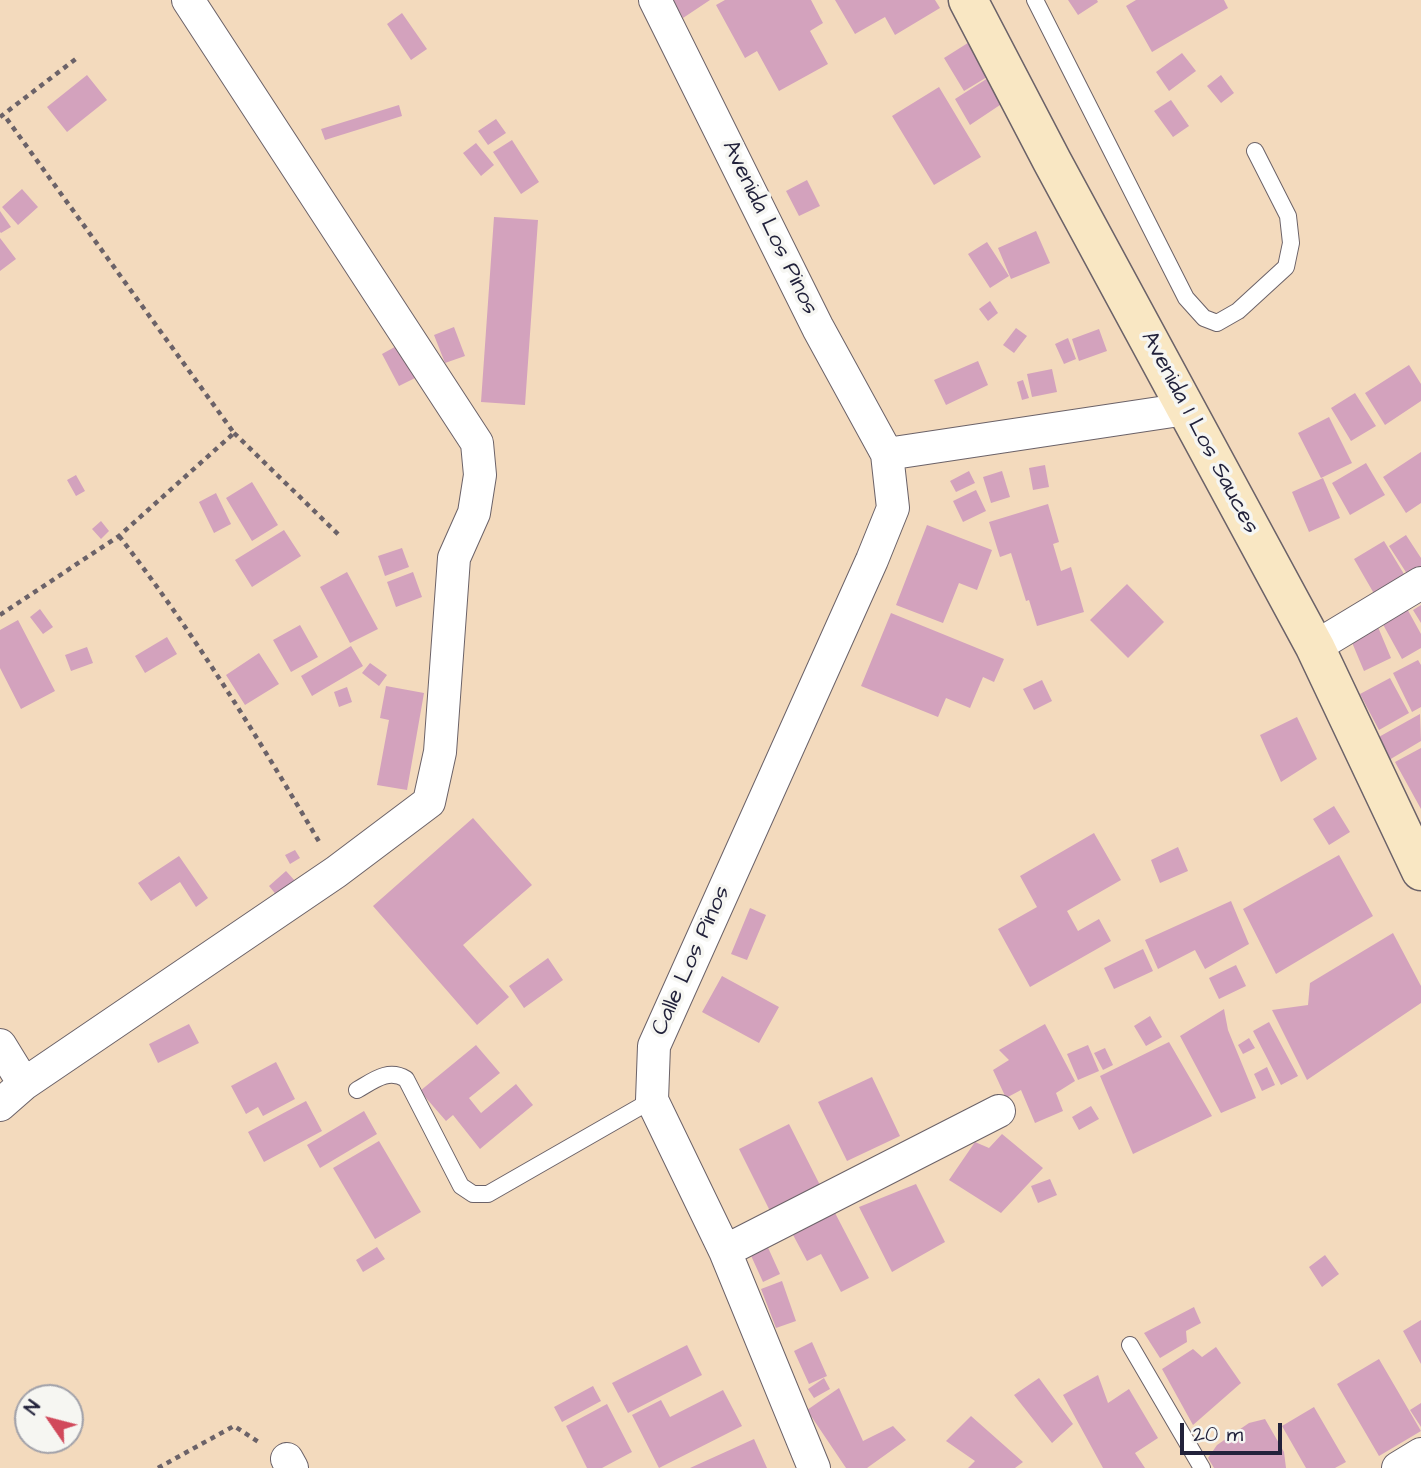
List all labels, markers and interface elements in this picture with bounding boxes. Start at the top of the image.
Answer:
street label: Avenida Los Pinos [715,136,823,320]
street label: Avenida 1 Los Sauces [1134,327,1264,539]
street label: Calle Los Pinos [647,882,737,1040]
north arrow [14,1384,84,1454]
text: N [19,1395,47,1420]
scale bar [1183,1408,1284,1452]
text: 20 m [1193,1420,1243,1449]

